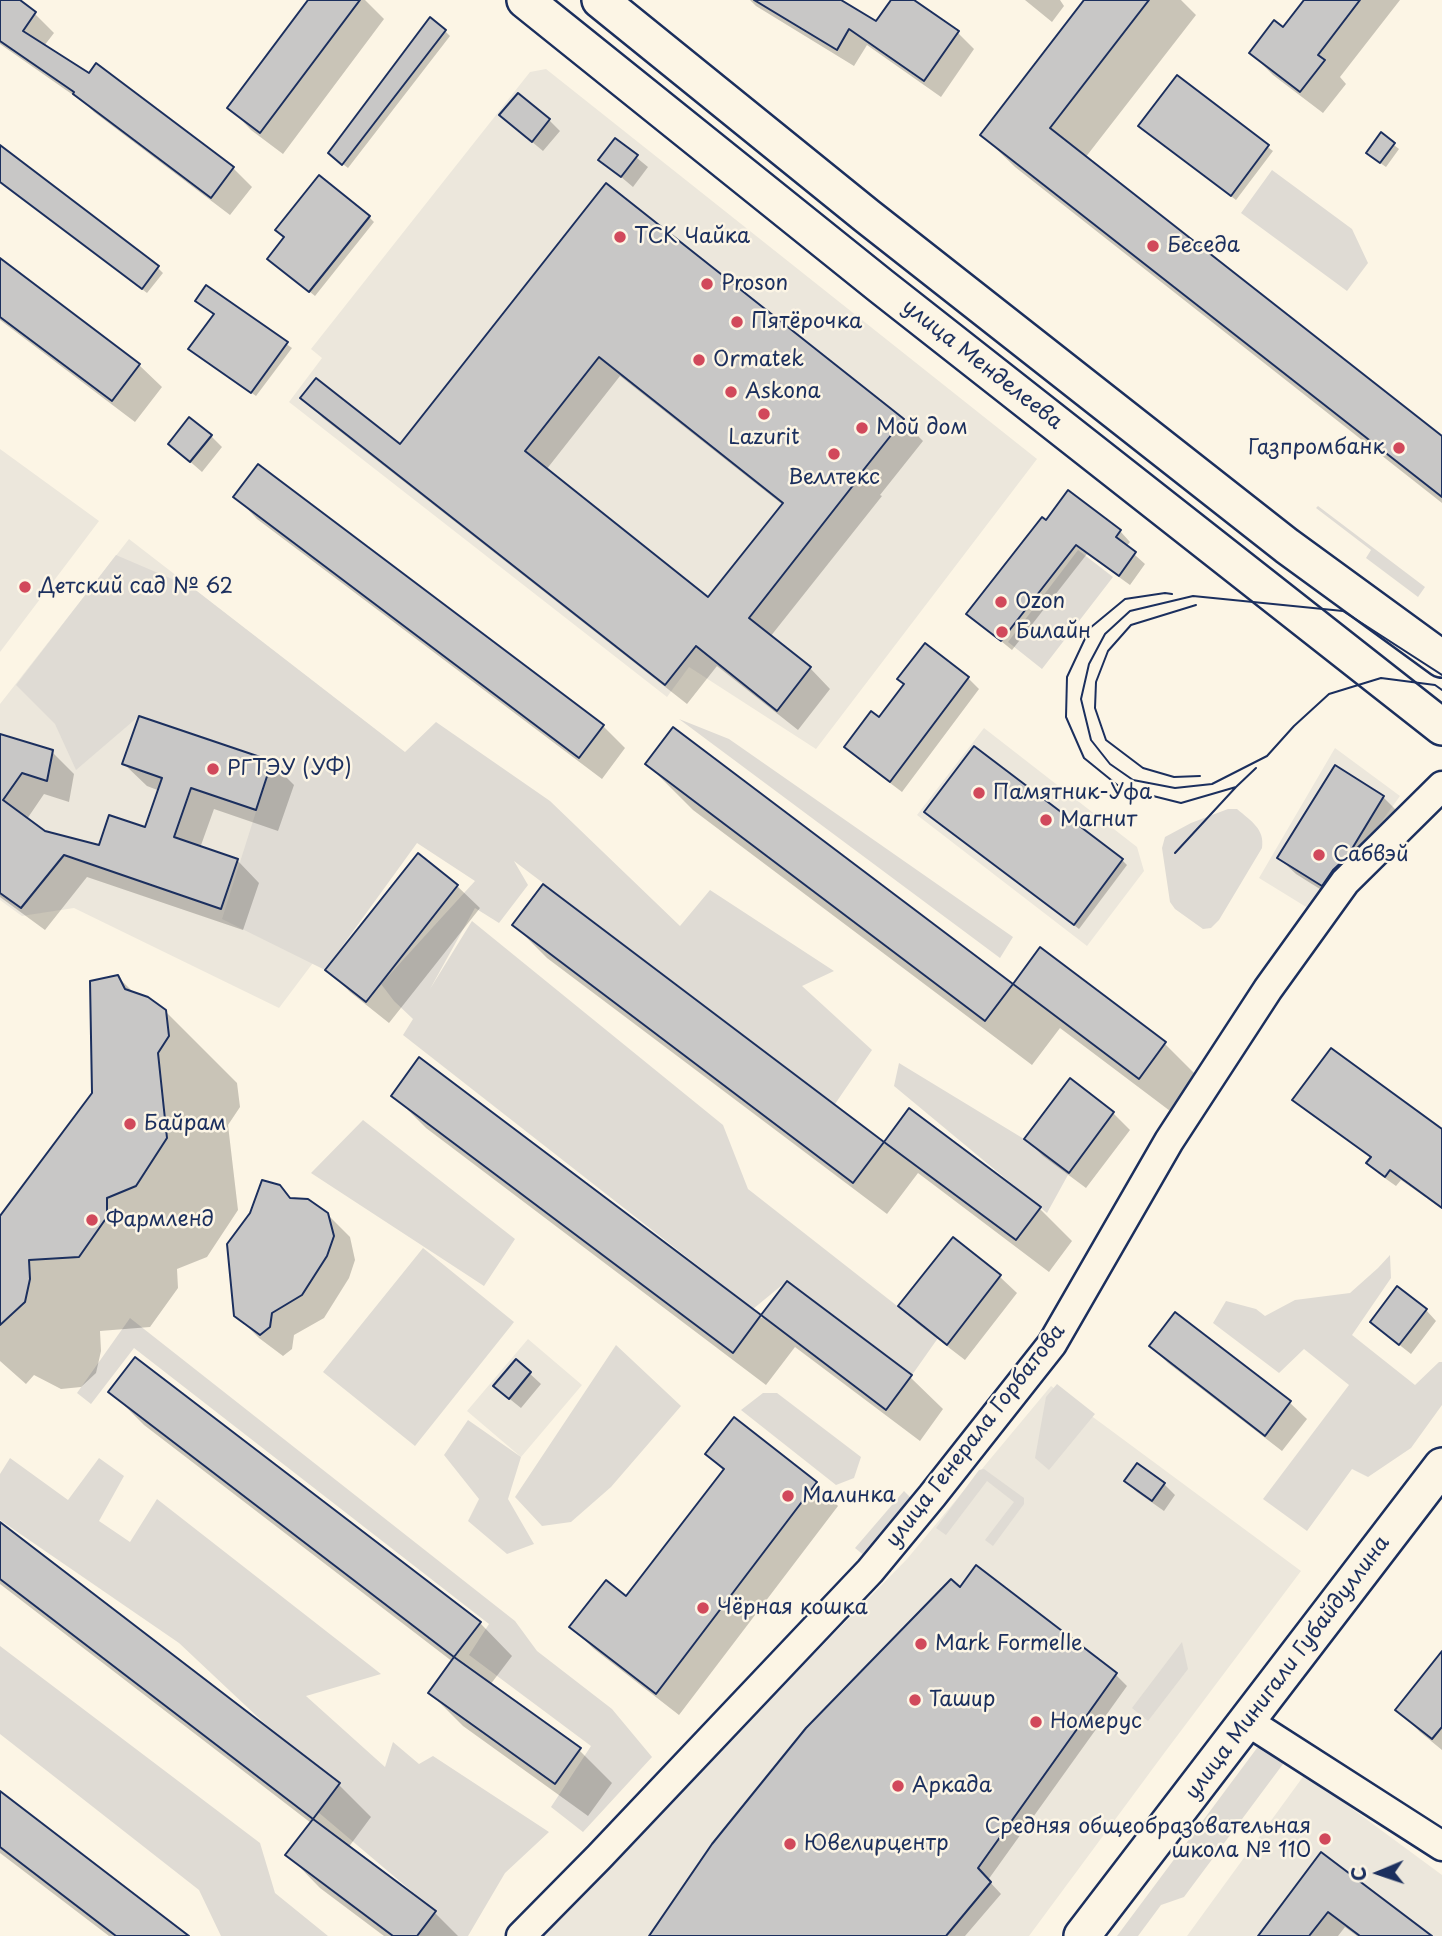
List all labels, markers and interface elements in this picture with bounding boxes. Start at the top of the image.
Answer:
place label: ТСК Чайка [634,224,750,250]
marker: ТСК Чайка [612,229,628,245]
place label: Беседа [1167,233,1240,259]
marker: Беседа [1145,238,1161,254]
place label: Proson [721,271,788,297]
marker: Proson [699,276,715,292]
street label: улица Менделеева [897,295,1067,435]
place label: Пятёрочка [751,309,862,335]
marker: Пятёрочка [729,314,745,330]
place label: Ormatek [713,347,804,373]
marker: Ormatek [691,352,707,368]
place label: Askona [745,379,821,405]
marker: Askona [723,384,739,400]
marker: Lazurit [756,406,772,422]
place label: Мой дом [876,415,968,441]
marker: Мой дом [854,420,870,436]
place label: Lazurit [728,425,800,451]
place label: Газпромбанк [1248,435,1385,461]
marker: Газпромбанк [1391,440,1407,456]
marker: Веллтекс [826,446,842,462]
place label: Веллтекс [788,465,880,491]
place label: Детский сад № 62 [39,574,233,600]
marker: Детский сад № 62 [17,579,33,595]
place label: Ozon [1015,589,1065,615]
marker: Ozon [993,594,1009,610]
place label: Билайн [1016,619,1091,645]
marker: Билайн [994,624,1010,640]
place label: РГТЭУ (УФ) [227,756,352,782]
marker: РГТЭУ (УФ) [205,761,221,777]
place label: Памятник-Уфа [993,780,1152,806]
marker: Памятник-Уфа [971,785,987,801]
place label: Магнит [1060,807,1137,833]
marker: Магнит [1038,812,1054,828]
place label: Сабвэй [1333,842,1409,868]
marker: Сабвэй [1311,847,1327,863]
place label: Байрам [144,1111,227,1137]
marker: Байрам [122,1116,138,1132]
place label: Фармленд [106,1207,214,1233]
marker: Фармленд [84,1212,100,1228]
street label: улица Генерала Горбатова [881,1319,1071,1553]
place label: Малинка [802,1483,896,1509]
marker: Малинка [780,1488,796,1504]
street label: улица Минигали Губайдуллина [1181,1531,1395,1805]
place label: Чёрная кошка [717,1595,868,1621]
marker: Чёрная кошка [695,1600,711,1616]
place label: Mark Formelle [935,1631,1082,1657]
marker: Mark Formelle [913,1636,929,1652]
place label: Ташир [929,1687,995,1713]
marker: Ташир [907,1692,923,1708]
place label: Номерус [1050,1709,1142,1735]
marker: Номерус [1028,1714,1044,1730]
place label: Аркада [912,1773,992,1799]
marker: Аркада [890,1778,906,1794]
place label: Средняя общеобразовательная школа № 110 [985,1814,1311,1864]
place label: Ювелирцентр [804,1831,949,1857]
marker: Средняя общеобразовательная школа № 110 [1317,1831,1333,1847]
marker: Ювелирцентр [782,1836,798,1852]
north arrow [1344,1838,1414,1908]
text: С [1344,1866,1372,1881]

